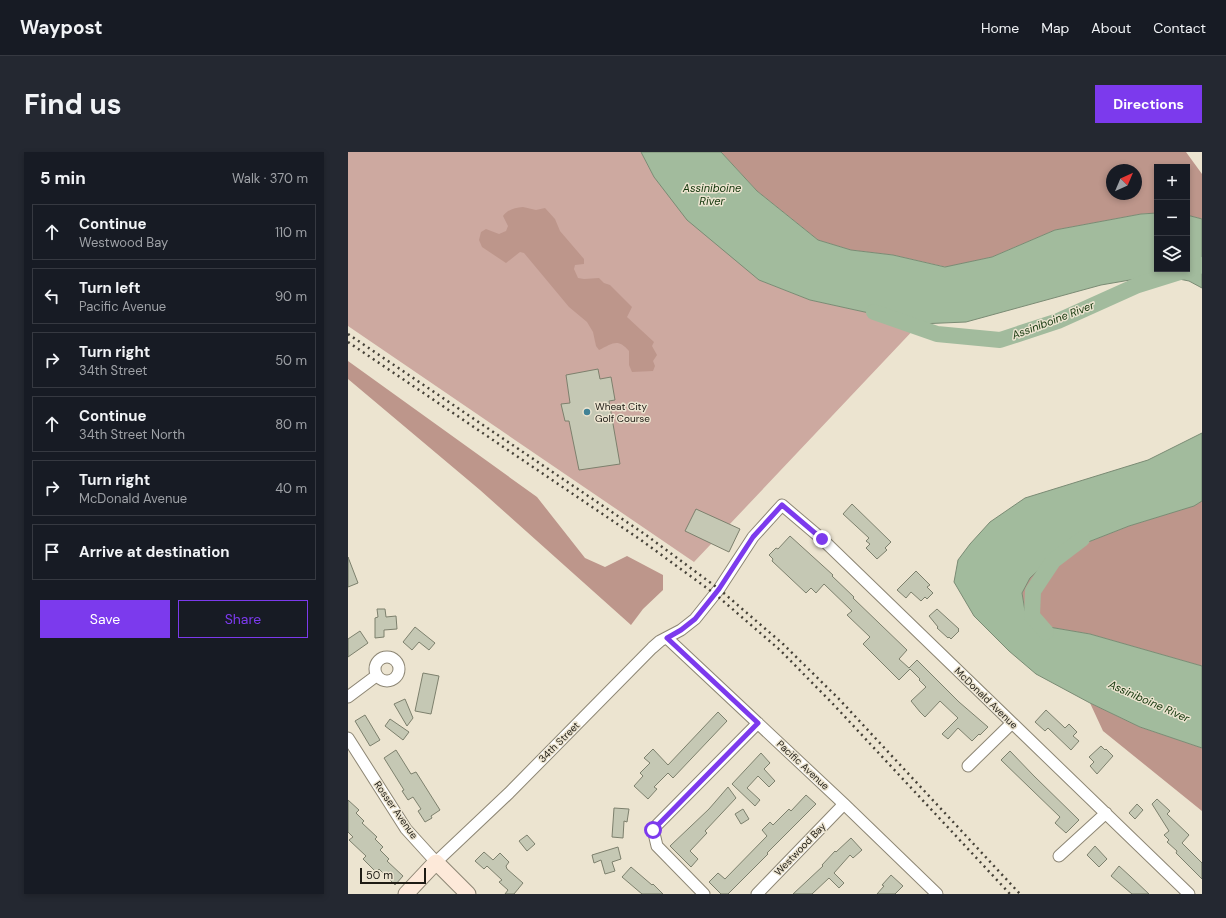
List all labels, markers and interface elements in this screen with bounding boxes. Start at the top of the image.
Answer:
text: Waypost [20,15,103,40]
text: Home [981,19,1019,37]
text: Map [1041,19,1069,37]
text: About [1091,19,1131,37]
text: Contact [1153,19,1206,37]
button: Directions [1095,85,1202,123]
text: Find us [24,86,122,123]
north arrow [1106,164,1142,200]
map controls [1154,164,1190,272]
button: + [1154,164,1190,200]
text: 5 min [40,167,86,189]
text: Walk · 370 m [232,170,308,187]
water label: Assiniboine River [682,181,741,208]
button: − [1154,200,1190,236]
text: Continue [79,214,147,234]
icon: ahead [41,221,63,243]
text: 110 m [275,224,307,241]
text: Westwood Bay [79,234,168,251]
button: layers [1154,236,1190,272]
text: Turn left [79,278,140,298]
icon: left [41,285,63,307]
text: 90 m [275,288,307,305]
text: Pacific Avenue [79,298,166,315]
water label: Assiniboine River [1009,298,1097,342]
text: Turn right [79,342,150,362]
icon: right [41,349,63,371]
text: 50 m [275,352,307,369]
text: 34th Street [79,362,147,379]
place label: Wheat City Golf Course [595,400,650,425]
text: Continue [79,406,147,426]
marker: Wheat City Golf Course [582,407,592,417]
icon: ahead [41,413,63,435]
text: 80 m [275,416,307,433]
text: 34th Street North [79,426,185,443]
text: Turn right [79,470,150,490]
icon: right [41,477,63,499]
text: 40 m [275,480,307,497]
text: McDonald Avenue [79,490,187,507]
route end [813,530,831,548]
icon: arrive [41,541,63,563]
text: Arrive at destination [79,542,230,562]
button: Save [40,600,170,638]
button: Share [178,600,308,638]
street label: McDonald Avenue [952,664,1021,732]
water label: Assiniboine River [1106,677,1192,725]
street label: 34th Street [536,719,582,765]
street label: Pacific Avenue [774,737,832,793]
street label: Rosser Avenue [371,779,421,842]
street label: Westwood Bay [771,819,829,878]
route start [644,821,662,839]
scale bar [360,866,426,885]
text: 50 m [366,868,393,882]

